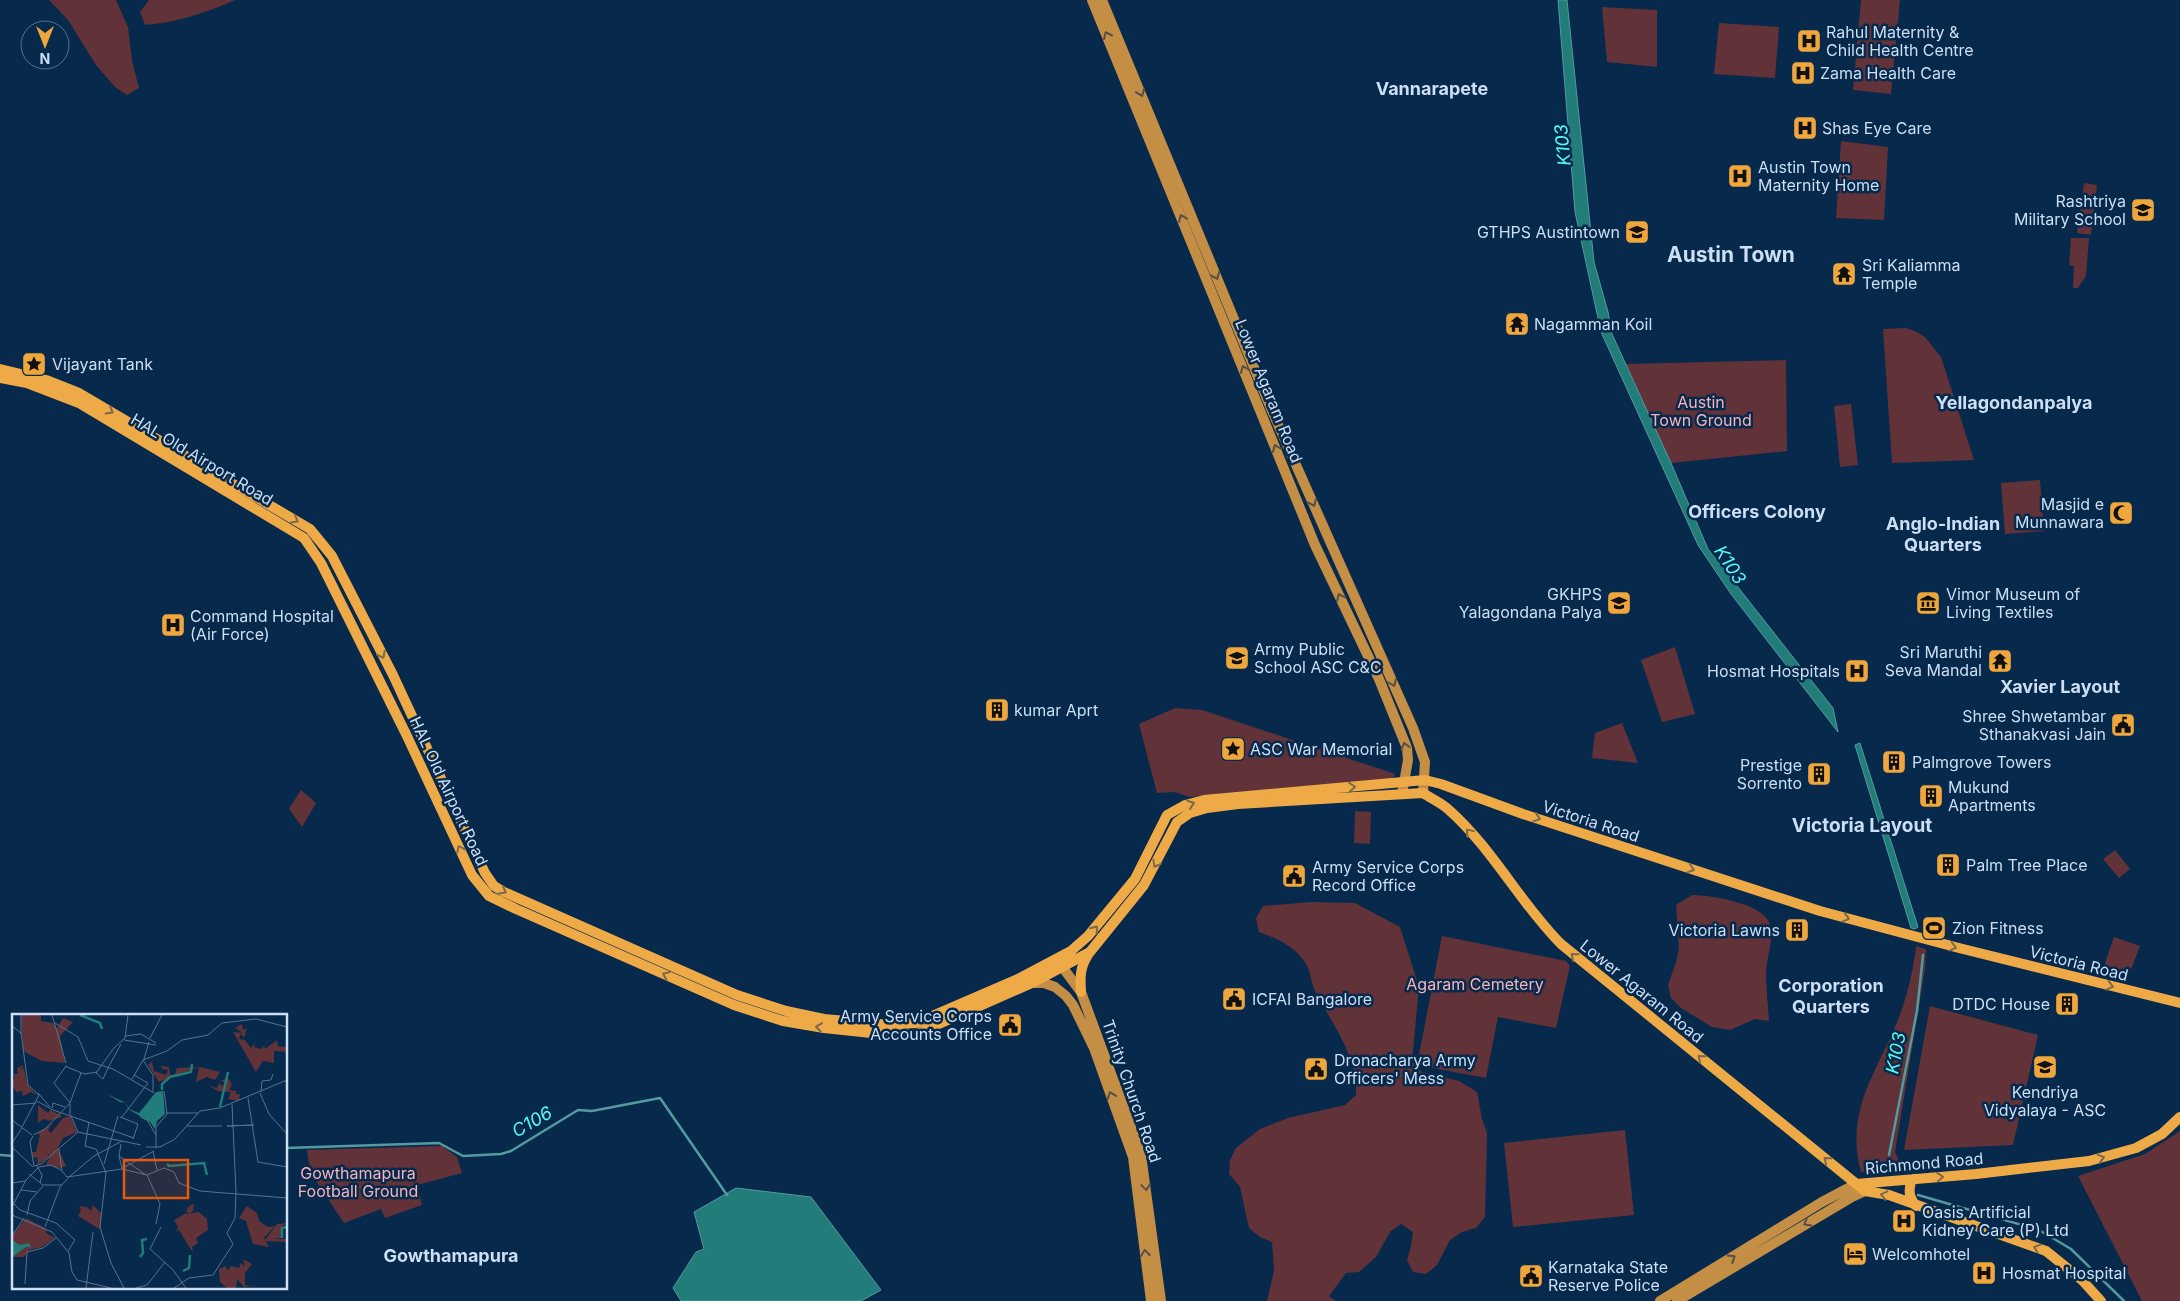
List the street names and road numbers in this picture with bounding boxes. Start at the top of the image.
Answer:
street label: Lower Agaram Road [1231,316,1307,466]
street label: HAL Old Airport Road [127,409,277,509]
street label: HAL Old Airport Road [406,713,492,869]
street label: Victoria Road [1540,796,1642,846]
street label: Lower Agaram Road [1576,935,1708,1047]
street label: Victoria Road [2028,941,2130,985]
street label: Trinity Church Road [1098,1017,1166,1165]
street label: Richmond Road [1864,1148,1984,1178]

